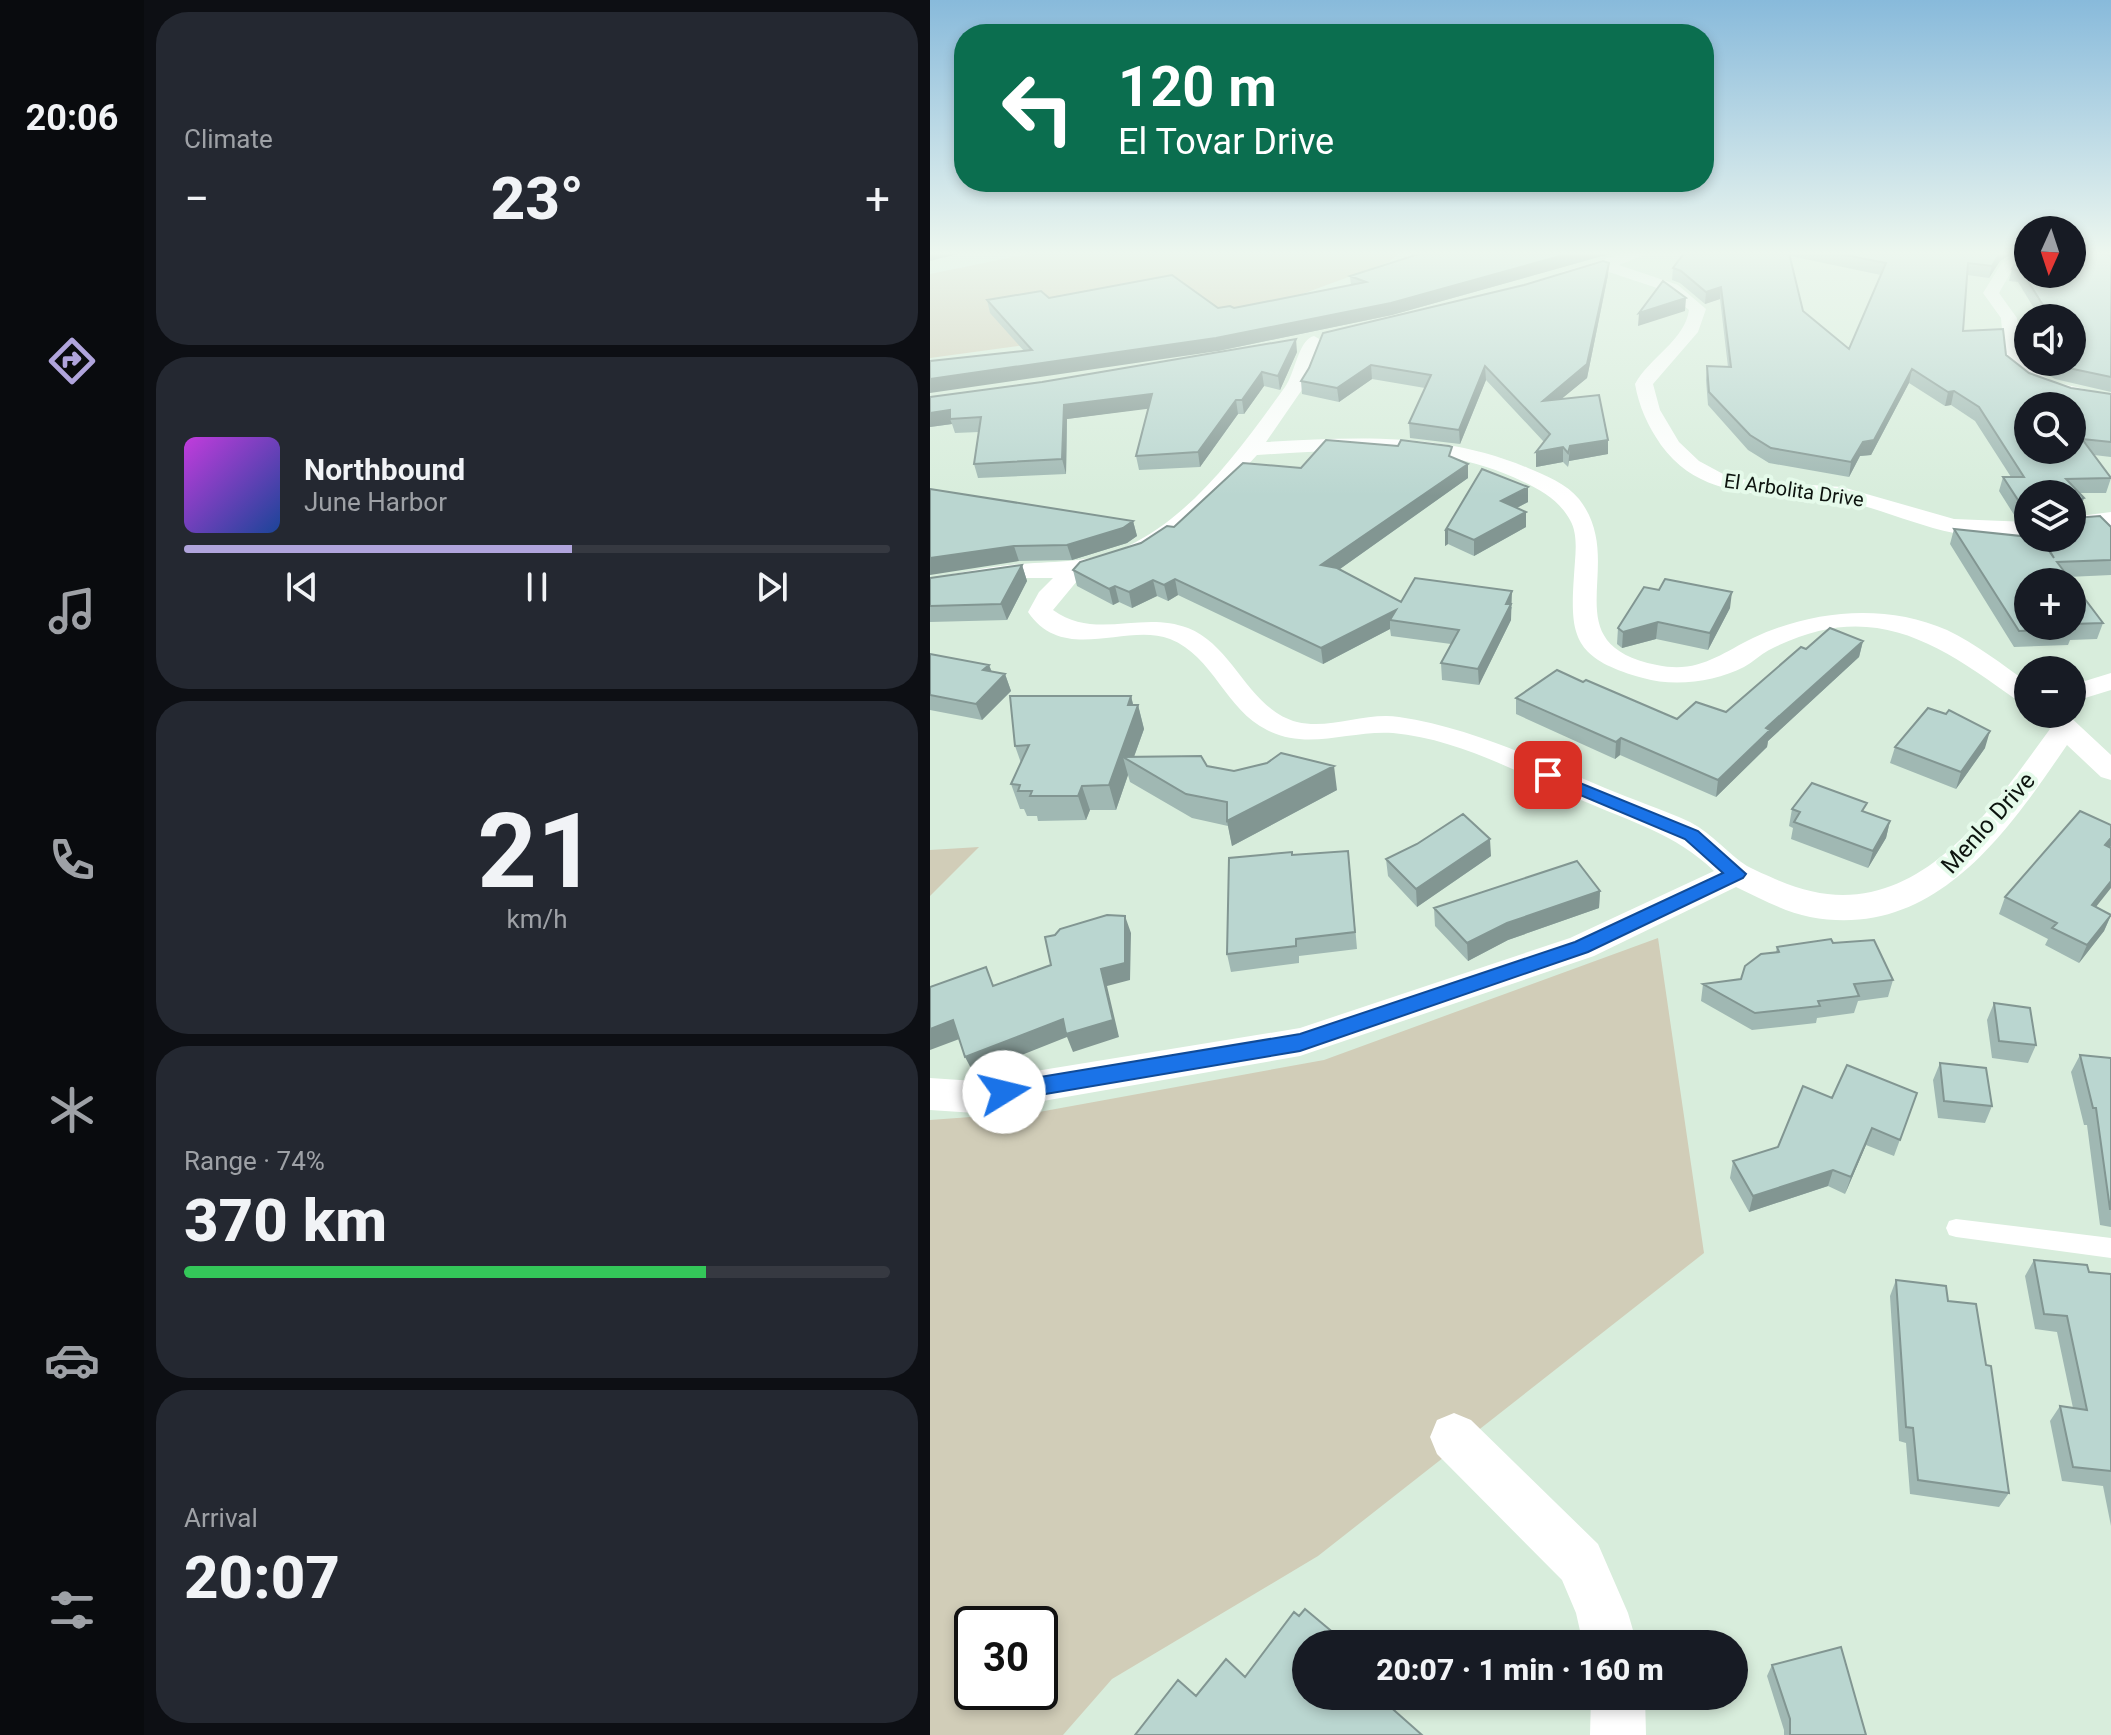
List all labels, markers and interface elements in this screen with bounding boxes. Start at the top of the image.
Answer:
text: 120 m [1118,54,1277,120]
icon: left [986,56,1090,160]
text: 20:06 [26,97,118,139]
text: El Tovar Drive [1118,121,1334,163]
text: Climate [184,124,273,154]
text: 23° [491,163,584,234]
text: − [184,173,209,225]
text: + [865,173,890,225]
north arrow [2014,216,2086,288]
map controls [2014,216,2086,728]
button: sound [2014,304,2086,376]
icon: directions [44,333,100,389]
button: search [2014,392,2086,464]
text: Northbound [304,452,465,487]
street label: El Arbolita Drive [1723,468,1865,512]
button: layers [2014,480,2086,552]
text: June Harbor [304,487,447,517]
icon: previous [280,565,324,609]
icon: pause [515,565,559,609]
icon: next [750,565,794,609]
button: + [2014,568,2086,640]
icon: music [44,583,100,639]
button: − [2014,656,2086,728]
pin [1514,741,1582,809]
icon: arrive [1526,753,1570,797]
street label: Menlo Drive [1935,767,2041,879]
text: 21 [477,791,597,912]
icon: phone [44,832,100,888]
text: km/h [506,904,568,934]
position arrow [962,1050,1046,1134]
icon: climate [44,1082,100,1138]
text: Range · 74% [184,1146,325,1176]
text: 370 km [184,1185,387,1256]
icon: car [44,1332,100,1388]
text: Arrival [184,1503,258,1533]
text: 20:07 [184,1542,340,1613]
icon: filters [44,1582,100,1638]
speed limit sign: 30 [954,1606,1058,1710]
text: 20:07 · 1 min · 160 m [1376,1652,1664,1687]

